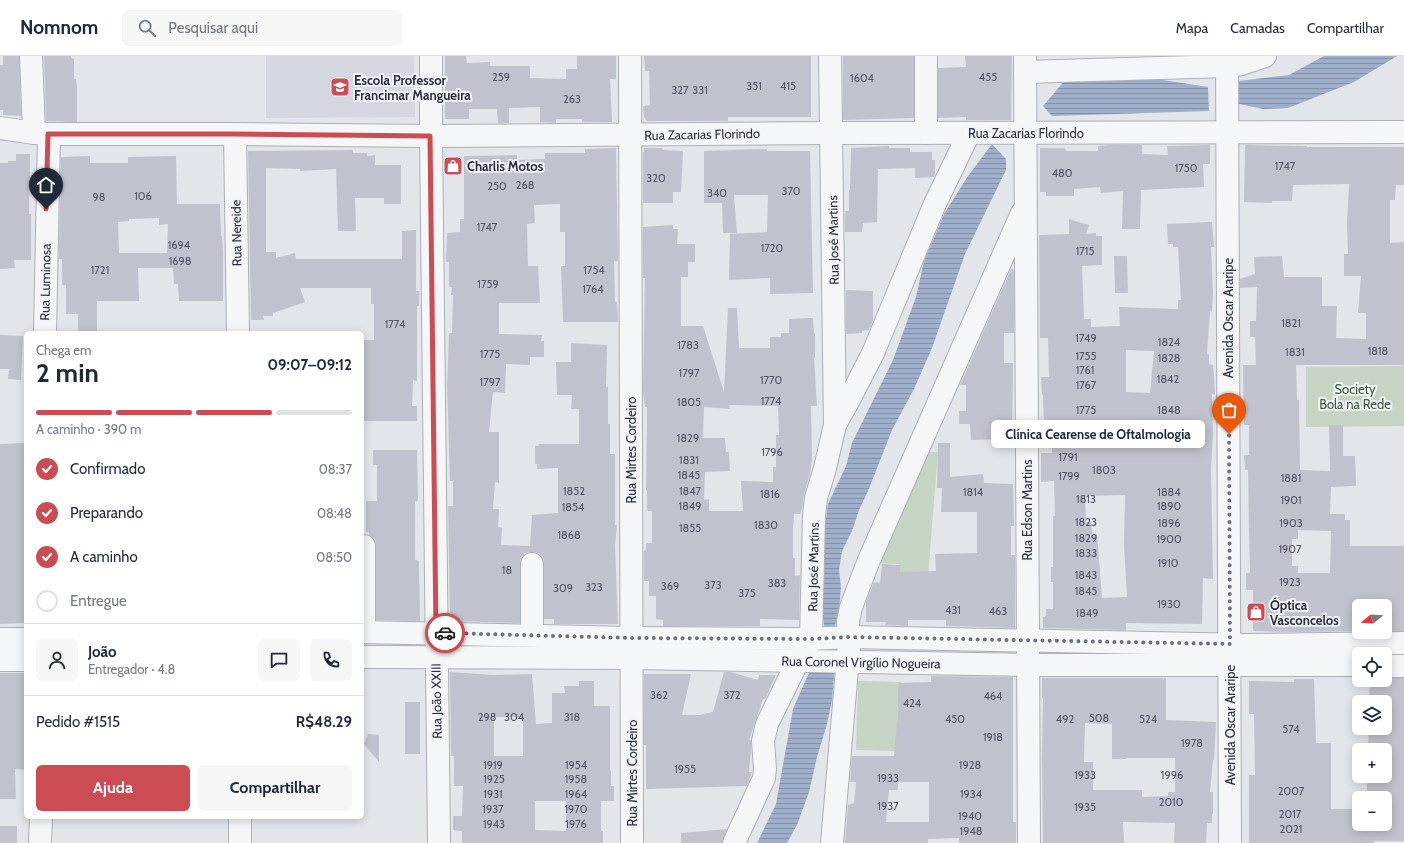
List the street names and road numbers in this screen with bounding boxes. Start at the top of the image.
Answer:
street label: Rua Zacarias Florindo [644,125,760,143]
street label: Rua Zacarias Florindo [968,125,1084,141]
street label: Rua José Martins [824,194,842,285]
street label: Rua Nereide [227,199,245,266]
street label: Rua Luminosa [36,243,54,321]
street label: Avenida Oscar Araripe [1220,257,1236,378]
street label: Rua Mirtes Cordeiro [623,397,639,503]
street label: Rua Edson Martins [1019,459,1035,561]
street label: Rua José Martins [804,521,822,612]
street label: Rua Coronel Virgílio Nogueira [781,653,942,671]
street label: Rua João XXIII [427,663,445,739]
street label: Avenida Oscar Araripe [1222,664,1238,785]
street label: Rua Mirtes Cordeiro [624,720,640,826]

